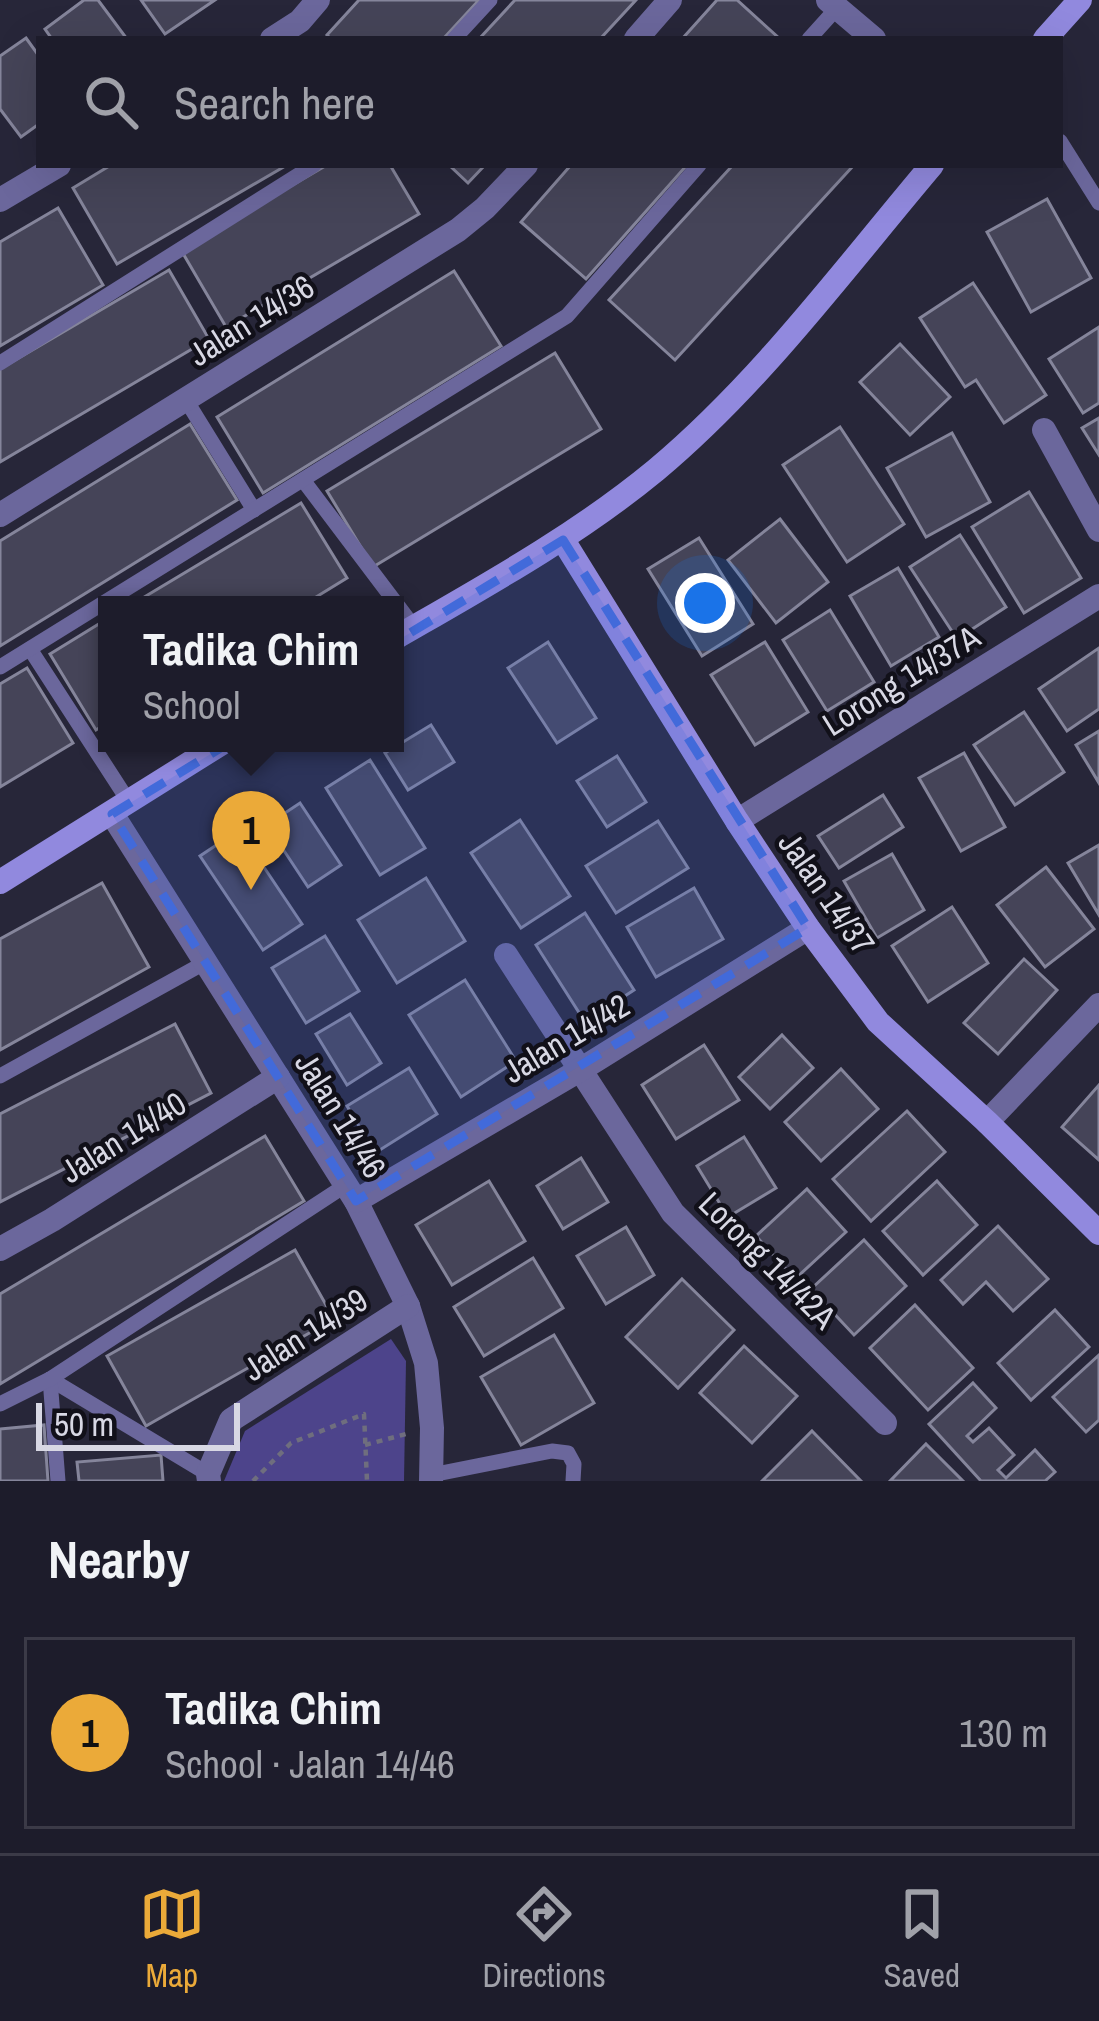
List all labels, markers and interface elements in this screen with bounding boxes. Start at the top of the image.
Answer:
search box [36,36,1063,168]
icon: search [78,69,144,135]
text: Search here [174,72,375,133]
street label: Jalan 14/36 [180,264,322,376]
your location [675,573,735,633]
popup [98,596,404,752]
street label: Lorong 14/37A [814,614,989,746]
text: Tadika Chim [143,618,359,679]
text: School [143,679,240,731]
pin: 1 [212,791,290,890]
street label: Jalan 14/37 [769,823,885,963]
street label: Jalan 14/42 [495,983,637,1093]
street label: Jalan 14/46 [285,1044,397,1186]
street label: Jalan 14/40 [52,1081,194,1193]
street label: Lorong 14/42A [690,1182,847,1339]
street label: Jalan 14/39 [234,1277,376,1391]
scale bar [36,1397,240,1450]
text: 50 m [54,1402,114,1446]
text: Nearby [48,1525,190,1594]
text: Tadika Chim [165,1677,382,1738]
text: 1 [81,1707,99,1759]
text: 130 m [959,1707,1048,1759]
text: School · Jalan 14/46 [165,1738,455,1790]
tab: Map [139,1881,205,1997]
tab: Directions [482,1881,606,1997]
tab: Saved [883,1881,960,1997]

